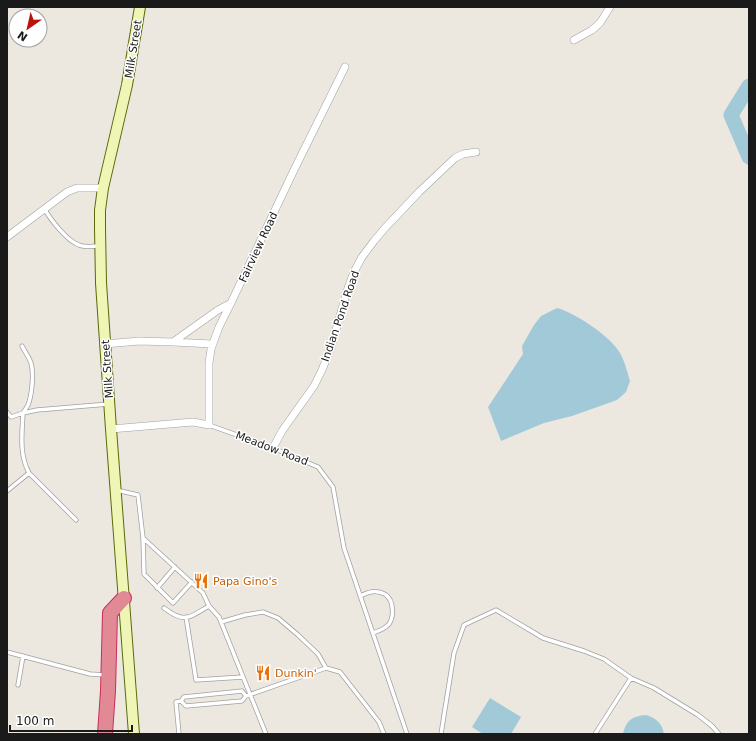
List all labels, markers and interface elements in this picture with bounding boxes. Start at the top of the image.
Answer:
north arrow [8,8,48,48]
street label: Milk Street [122,18,145,79]
text: N [15,28,30,44]
street label: Fairview Road [236,210,280,284]
street label: Indian Pond Road [319,269,362,363]
street label: Milk Street [99,338,116,399]
street label: Meadow Road [234,429,310,468]
restaurant icon: Papa Gino's [192,572,210,590]
place label: Papa Gino's [213,575,277,588]
restaurant icon: Dunkin' [254,664,272,682]
place label: Dunkin' [275,667,317,680]
scale bar [10,707,132,733]
text: 100 m [16,714,54,728]

